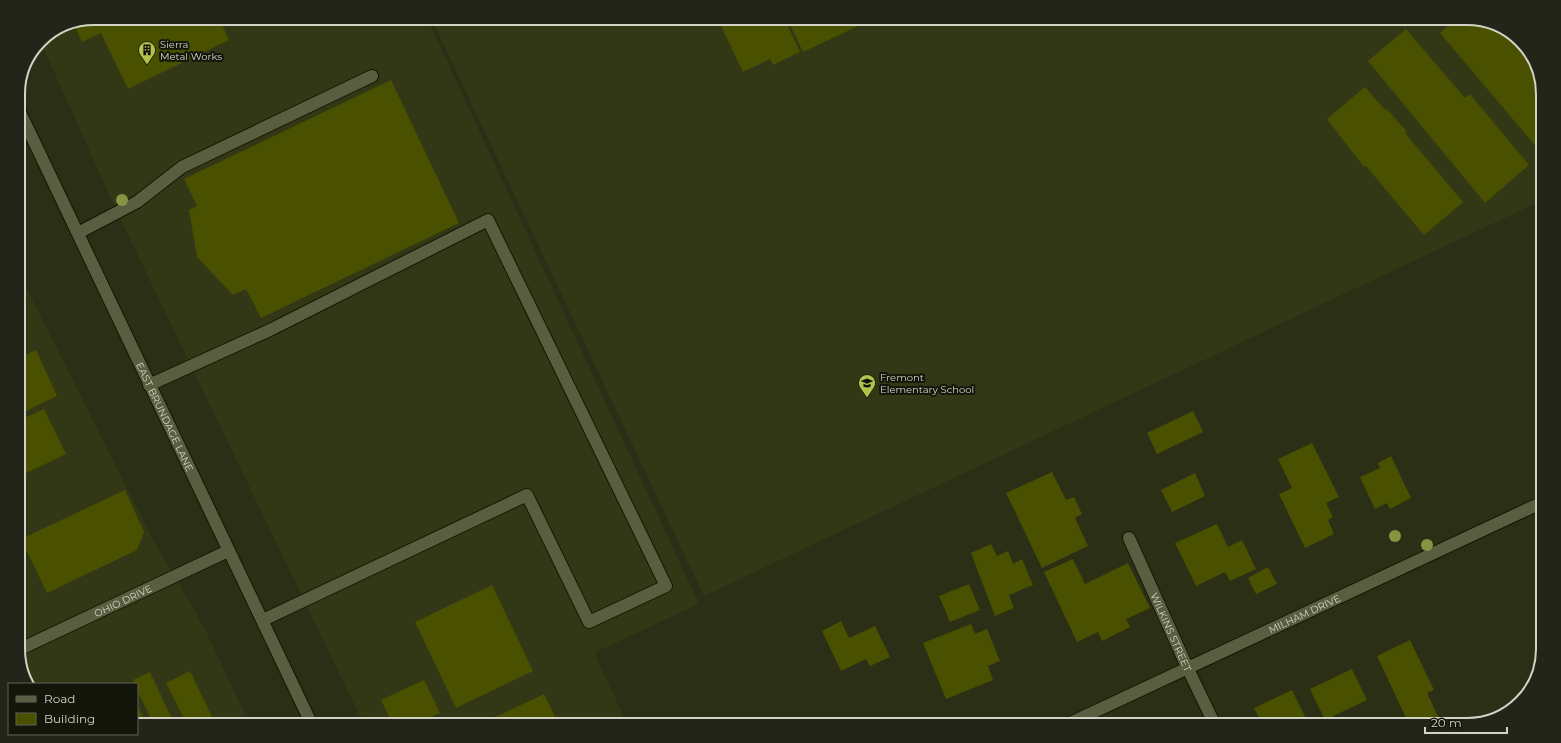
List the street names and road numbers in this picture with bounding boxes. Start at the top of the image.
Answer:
street label: EAST BRUNDAGE LANE [133,360,196,474]
street label: OHIO DRIVE [92,582,154,620]
street label: WILKINS STREET [1147,591,1194,674]
street label: MILHAM DRIVE [1266,592,1343,636]

